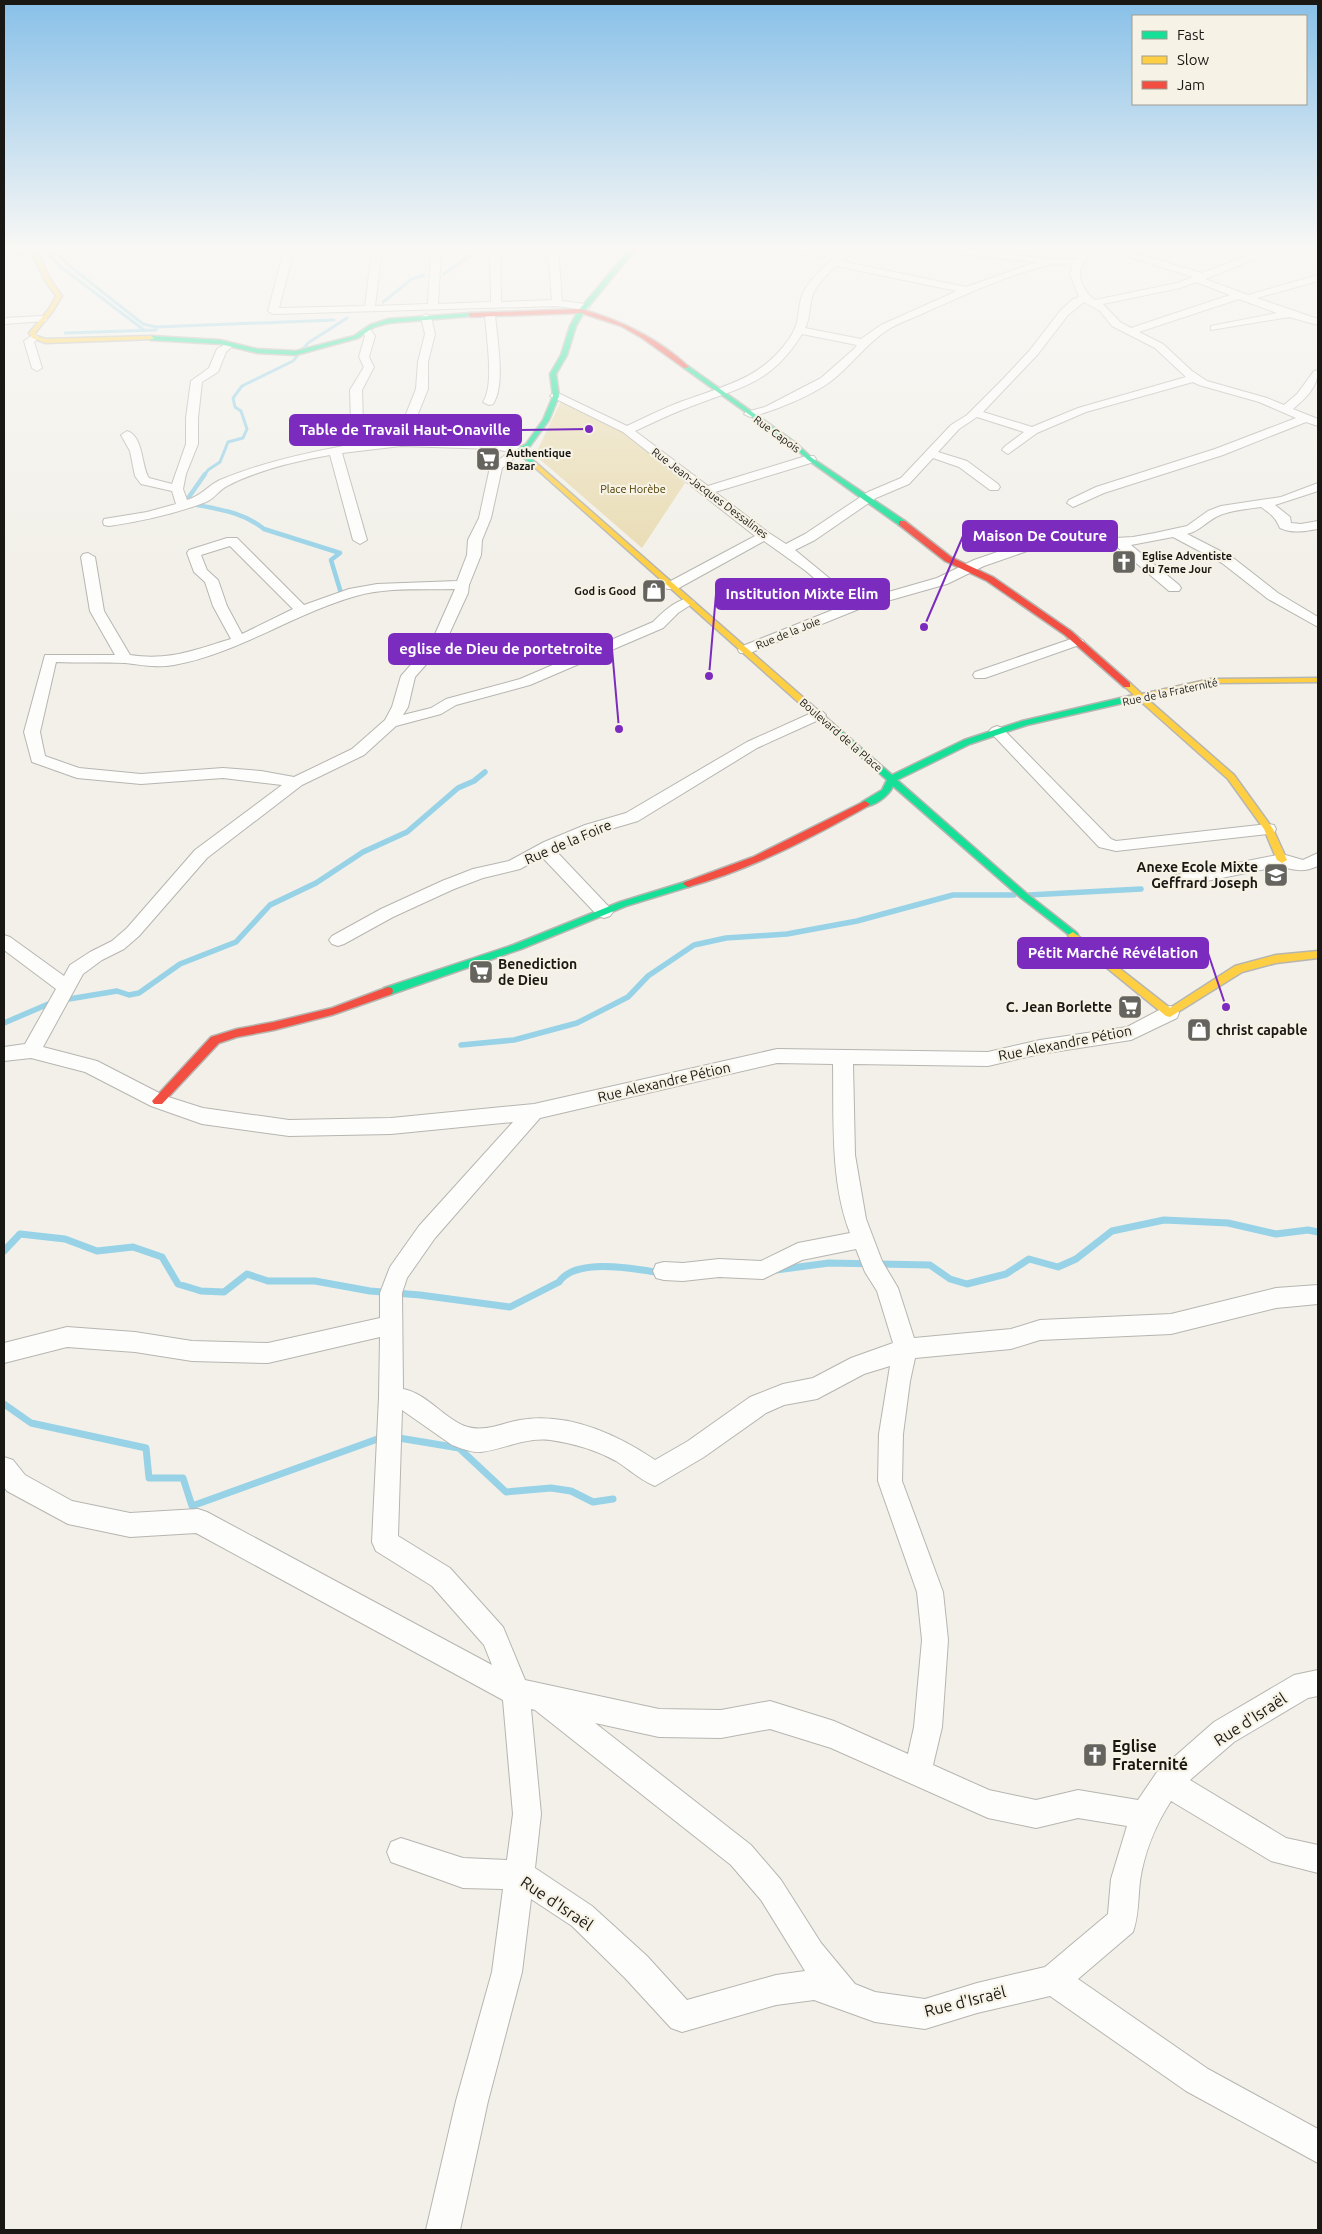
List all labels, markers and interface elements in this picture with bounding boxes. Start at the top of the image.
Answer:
legend [1132,15,1307,105]
text: Fast [1177,26,1205,43]
text: Slow [1177,51,1210,68]
text: Jam [1177,76,1205,93]
street label: Rue Capois [751,413,803,455]
callout: Table de Travail Haut-Onaville [290,415,521,445]
text: Table de Travail Haut-Onaville [299,421,511,438]
street label: Rue Jean-Jacques Dessalines [650,445,771,541]
supermarket icon: Authentique Bazar [475,446,501,472]
place label: Authentique Bazar [506,447,571,472]
park label: Place Horèbe [600,483,666,495]
callout: Maison De Couture [963,521,1117,551]
text: Maison De Couture [973,527,1107,544]
church icon: Eglise Adventiste du 7eme Jour [1111,549,1137,575]
place label: Eglise Adventiste du 7eme Jour [1142,550,1232,575]
shop icon: God is Good [641,578,667,604]
callout: Institution Mixte Elim [716,579,889,609]
place label: God is Good [574,585,636,597]
text: Institution Mixte Elim [726,585,878,602]
street label: Rue de la Joie [754,615,822,651]
callout: eglise de Dieu de portetroite [389,634,612,664]
text: eglise de Dieu de portetroite [399,640,603,657]
street label: Rue de la Fraternité [1121,676,1219,708]
street label: Boulevard de la Place [797,696,885,774]
street label: Rue de la Foire [522,816,614,868]
place label: Anexe Ecole Mixte Geffrard Joseph [1137,859,1258,891]
school or university icon: Anexe Ecole Mixte Geffrard Joseph [1263,862,1289,888]
callout: Pétit Marché Révélation [1018,938,1208,968]
text: Pétit Marché Révélation [1028,944,1198,961]
place label: Benediction de Dieu [498,956,577,988]
supermarket icon: Benediction de Dieu [468,959,494,985]
supermarket icon: C. Jean Borlette [1117,994,1143,1020]
place label: C. Jean Borlette [1006,999,1112,1015]
shop icon: christ capable [1186,1017,1212,1043]
street label: Rue Alexandre Pétion [997,1022,1133,1064]
place label: christ capable [1216,1022,1308,1038]
street label: Rue Alexandre Pétion [596,1059,732,1105]
street label: Rue d'Israël [1210,1689,1290,1749]
place label: Eglise Fraternité [1112,1737,1188,1773]
church icon: Eglise Fraternité [1082,1742,1108,1768]
street label: Rue d'Israël [517,1872,597,1934]
street label: Rue d'Israël [922,1982,1008,2020]

